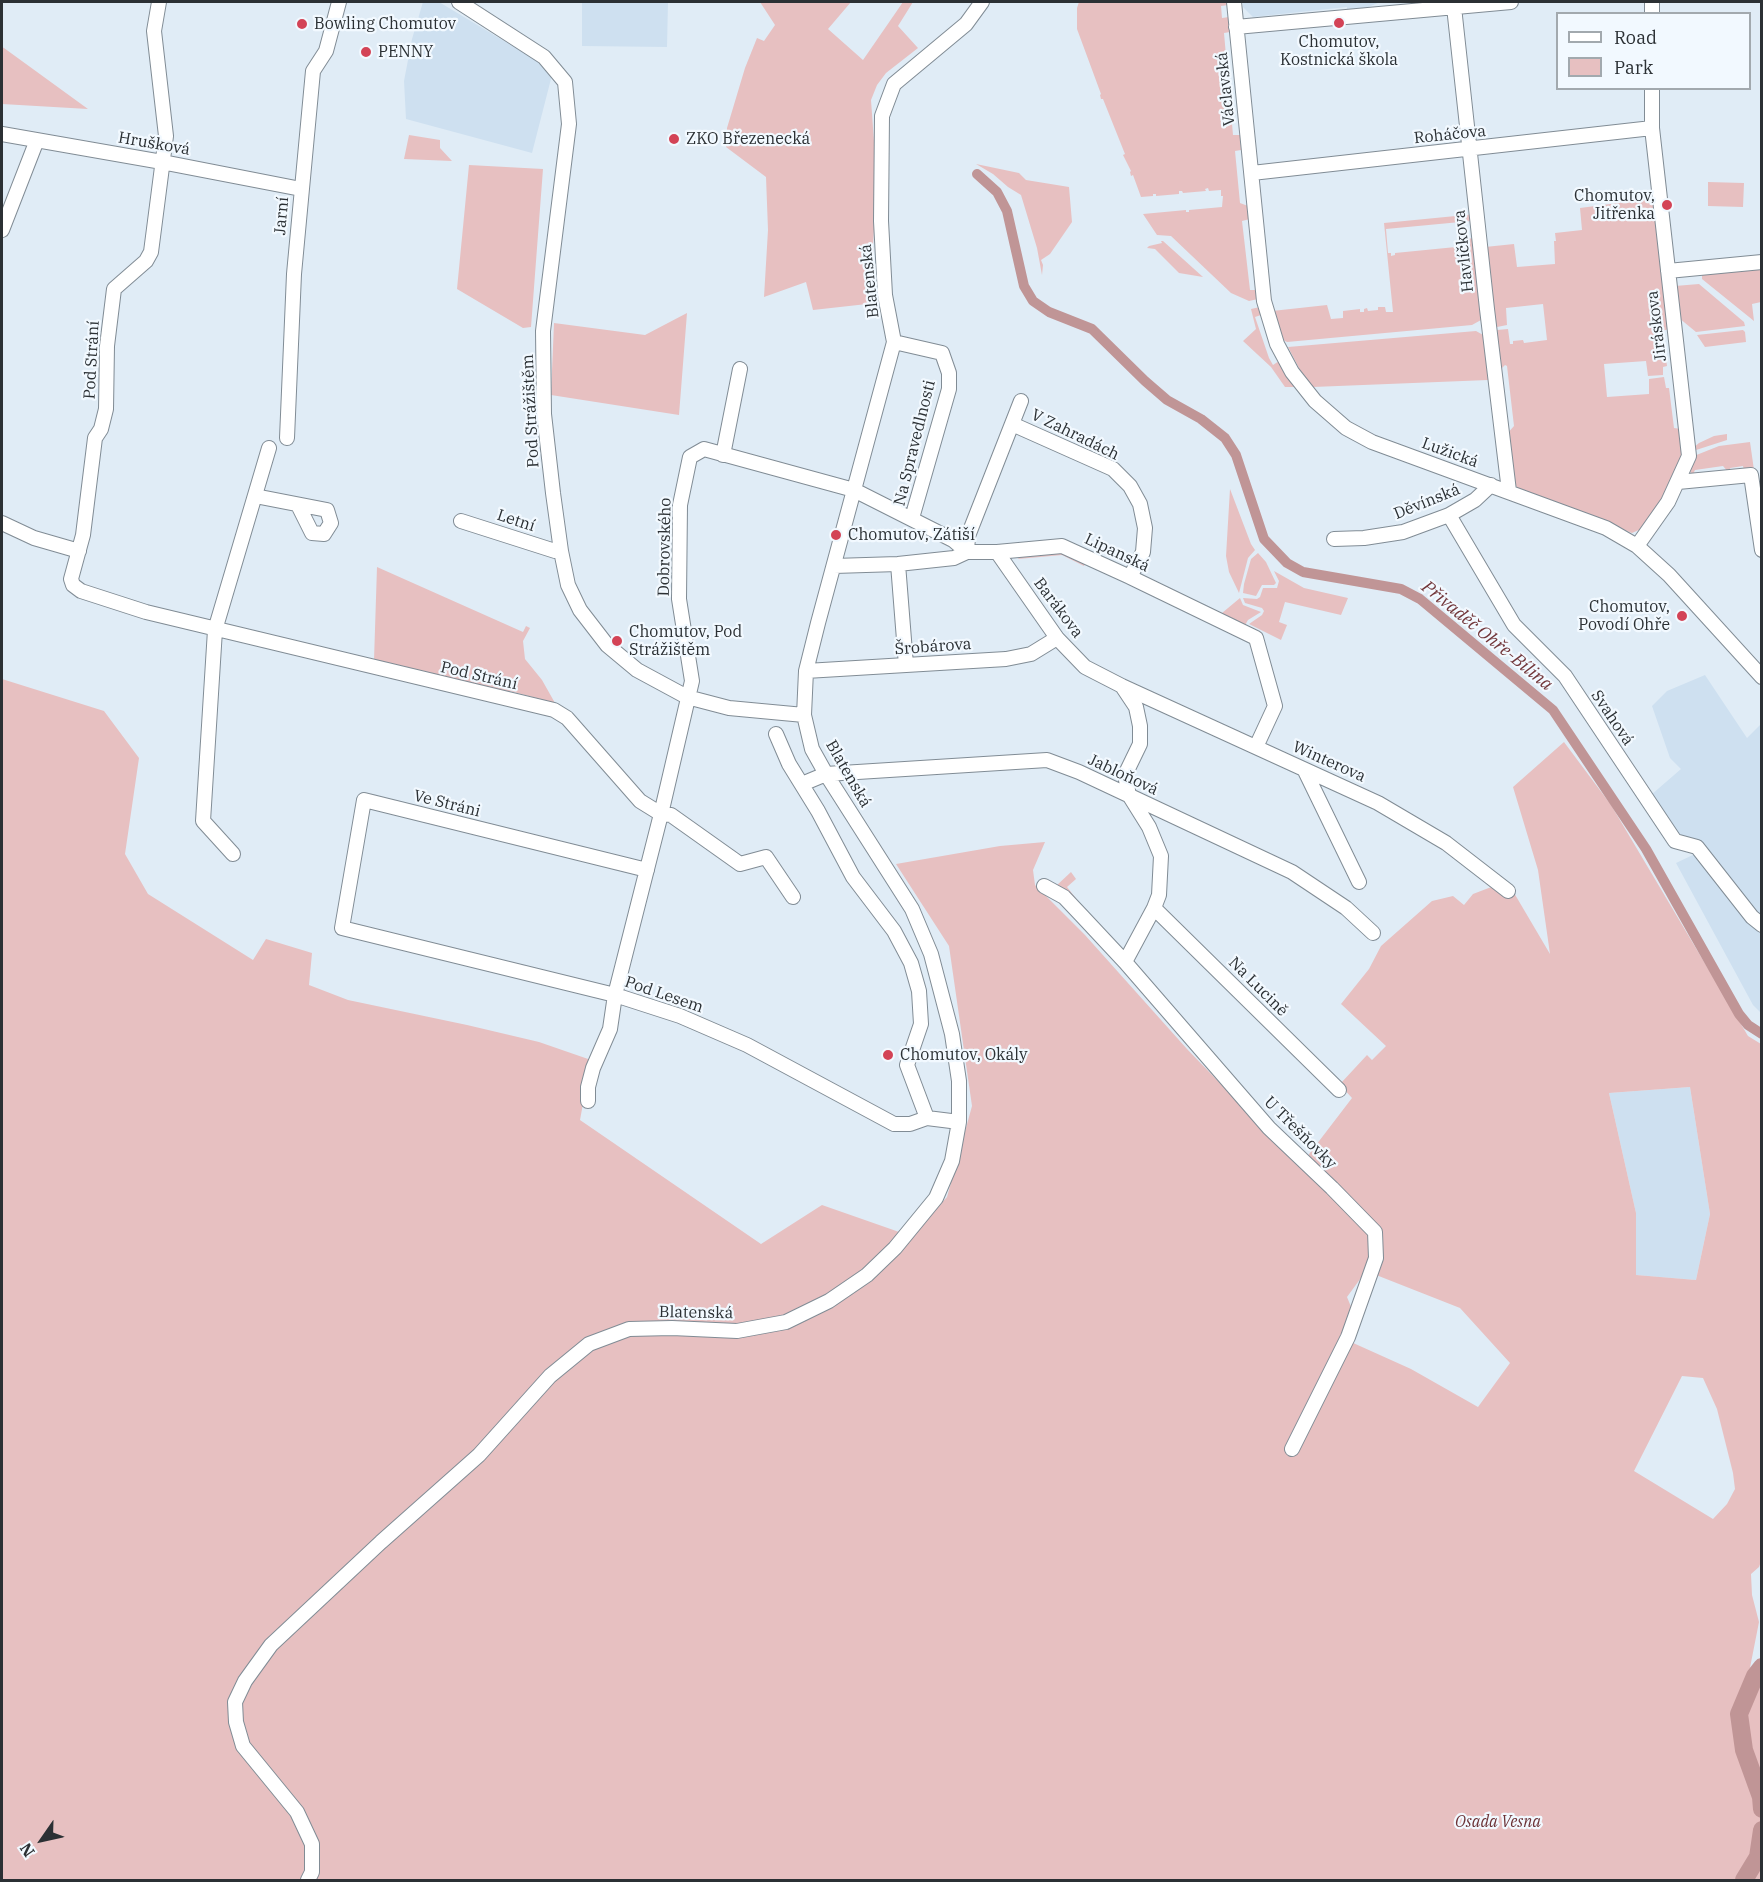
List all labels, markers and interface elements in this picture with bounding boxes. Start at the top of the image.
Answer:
legend [1556,12,1751,90]
place label: Bowling Chomutov [314,14,456,34]
marker: Chomutov, Kostnická škola [1332,16,1346,30]
marker: Bowling Chomutov [295,17,309,31]
text: Road [1614,26,1657,49]
place label: Chomutov, Kostnická škola [1280,32,1398,70]
place label: PENNY [378,42,433,62]
marker: PENNY [359,45,373,59]
street label: Václavská [1213,51,1239,127]
text: Park [1614,56,1653,79]
street label: Roháčova [1413,122,1487,148]
street label: Hrušková [117,128,191,160]
place label: ZKO Březenecká [686,129,810,149]
marker: ZKO Březenecká [667,132,681,146]
place label: Chomutov, Jitřenka [1574,186,1655,224]
street label: Jarní [271,196,293,236]
marker: Chomutov, Jitřenka [1660,198,1674,212]
street label: Havlíčkova [1450,209,1478,293]
street label: Blatenská [857,243,883,319]
street label: Jiráskova [1643,290,1671,362]
street label: Pod Strání [80,320,104,400]
street label: Pod Strážištěm [518,354,544,468]
street label: Na Spravedlnosti [890,378,940,508]
street label: V Zahradách [1028,405,1122,465]
street label: Lužická [1419,434,1481,472]
street label: Děvínská [1391,480,1463,524]
street label: Dobrovského [655,497,675,597]
street label: Letní [494,506,538,536]
place label: Chomutov, Zátiší [848,525,975,545]
marker: Chomutov, Zátiší [829,528,843,542]
street label: Lipanská [1082,530,1152,576]
street label: Barákova [1029,574,1087,642]
water label: Přivaděč Ohře-Bílina [1417,576,1557,696]
place label: Chomutov, Povodí Ohře [1578,597,1670,635]
marker: Chomutov, Povodí Ohře [1675,609,1689,623]
place label: Chomutov, Pod Strážištěm [629,622,742,660]
marker: Chomutov, Pod Strážištěm [610,634,624,648]
street label: Šrobárova [894,635,972,659]
street label: Pod Strání [439,658,519,694]
street label: Svahová [1587,687,1637,749]
street label: Blatenská [821,737,875,811]
street label: Winterova [1290,737,1368,787]
street label: Jabloňová [1085,750,1161,800]
street label: Ve Stráni [412,786,482,822]
street label: Na Lucině [1224,953,1292,1021]
street label: Pod Lesem [622,973,706,1017]
place label: Chomutov, Okály [900,1045,1028,1065]
marker: Chomutov, Okály [881,1048,895,1062]
street label: U Třešňovky [1260,1093,1340,1173]
street label: Blatenská [659,1303,733,1323]
north arrow [12,1810,72,1870]
park label: Osada Vesna [1455,1812,1541,1832]
text: N [15,1839,39,1861]

